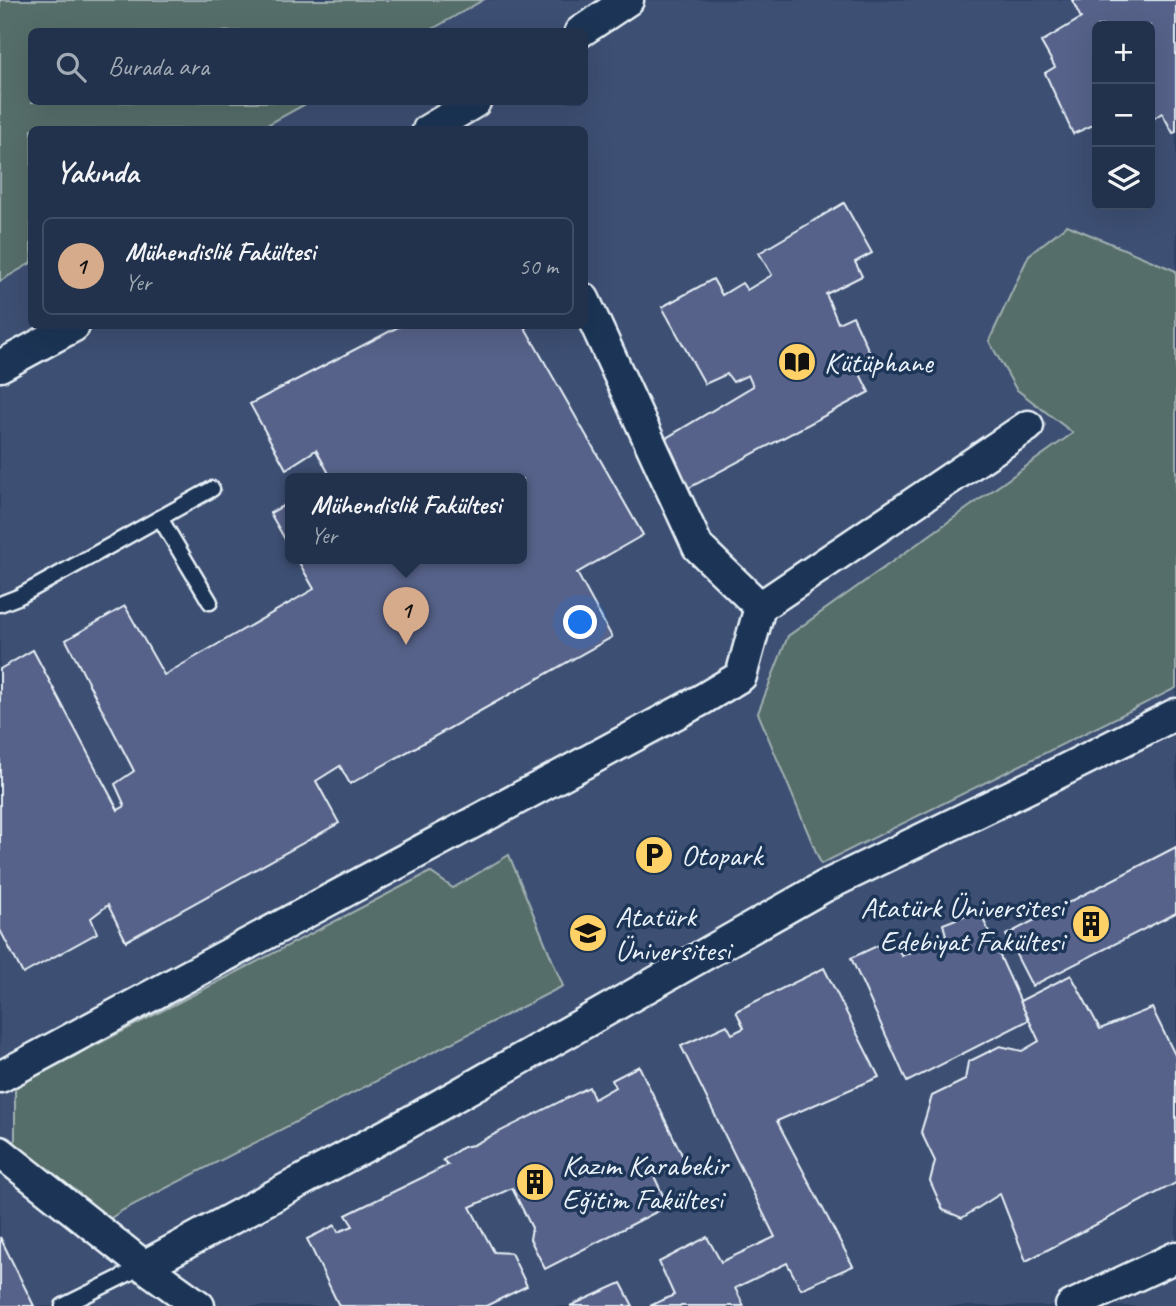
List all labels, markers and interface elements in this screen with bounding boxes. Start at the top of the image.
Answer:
map controls [1092,21,1155,210]
button: + [1092,21,1155,84]
search box [28,28,588,105]
icon: search [52,48,90,86]
text: Burada ara [108,50,209,83]
button: − [1092,84,1155,147]
button: layers [1092,147,1155,210]
text: Yakında [56,153,138,191]
text: Mühendislik Fakültesi [125,235,315,268]
text: 1 [76,252,86,281]
text: 50 m [519,252,558,281]
text: Yer [125,268,151,297]
library icon: Kütüphane [776,341,818,383]
place label: Kütüphane [824,343,935,381]
popup [285,473,527,564]
text: Mühendislik Fakültesi [311,488,501,521]
text: Yer [311,521,337,550]
pin: 1 [383,587,429,645]
your location [563,605,597,639]
parking icon: Otopark [633,834,675,876]
place label: Otopark [681,836,764,874]
place label: Atatürk Üniversitesi Edebiyat Fakültesi [860,888,1067,960]
place label: Atatürk Üniversitesi [615,897,734,969]
building icon: Atatürk Üniversitesi Edebiyat Fakültesi [1070,903,1112,945]
school or university icon: Atatürk Üniversitesi [567,912,609,954]
place label: Kazım Karabekir Eğitim Fakültesi [562,1146,730,1218]
building icon: Kazım Karabekir Eğitim Fakültesi [514,1161,556,1203]

